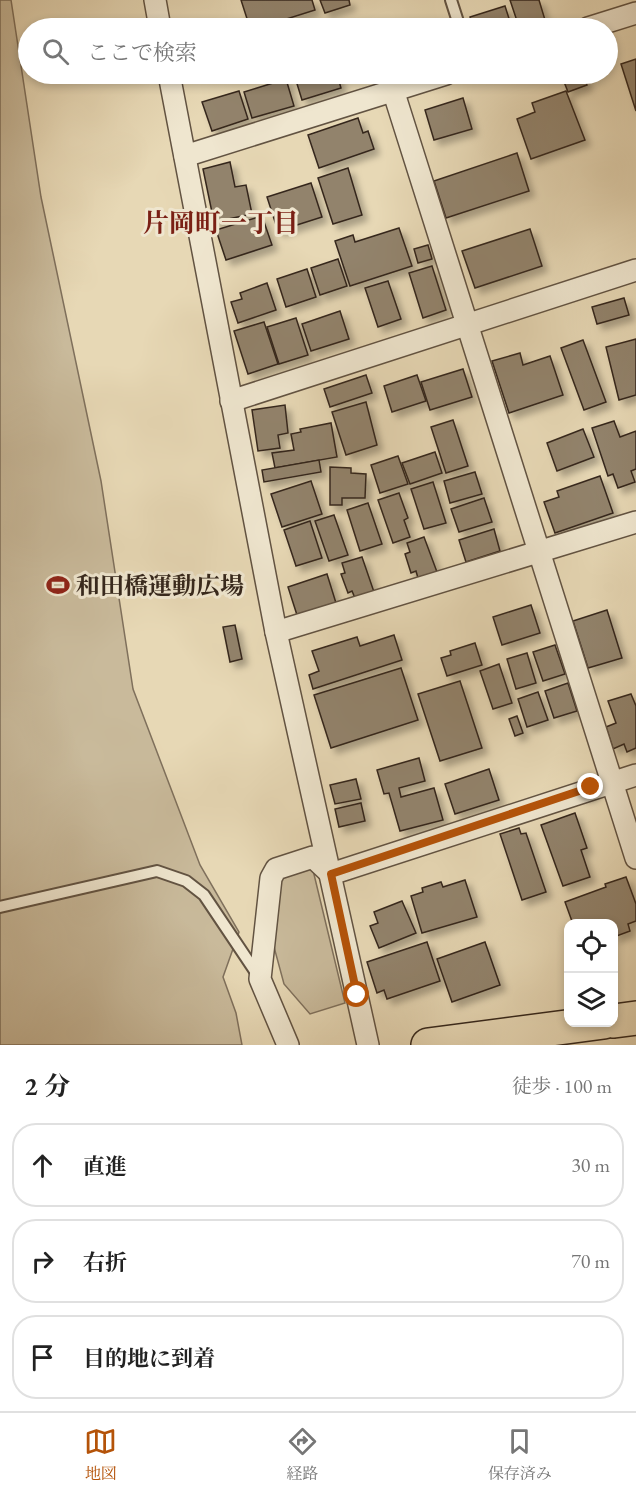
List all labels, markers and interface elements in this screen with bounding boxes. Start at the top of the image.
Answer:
search box [18,18,618,84]
icon: search [39,35,72,68]
text: ここで検索 [87,38,197,67]
district label: 片岡町一丁目 [143,206,299,240]
place label: 和田橋運動広場 [76,570,244,601]
sports icon: 和田橋運動広場 [45,572,71,598]
route end [577,773,603,799]
map controls [564,919,618,1027]
button: locate [564,919,618,973]
button: layers [564,973,618,1027]
route start [343,981,369,1007]
text: 2 分 [24,1069,70,1103]
text: 徒歩 · 100 m [512,1073,612,1099]
icon: ahead [26,1149,59,1182]
text: 直進 [83,1152,127,1181]
text: 30 m [571,1152,610,1178]
icon: right [26,1245,59,1278]
text: 右折 [83,1248,127,1277]
text: 70 m [571,1248,610,1274]
icon: arrive [26,1341,59,1374]
text: 目的地に到着 [83,1344,215,1373]
tab: 地図 [84,1425,117,1484]
tab: 経路 [286,1425,319,1484]
tab: 保存済み [488,1425,552,1484]

